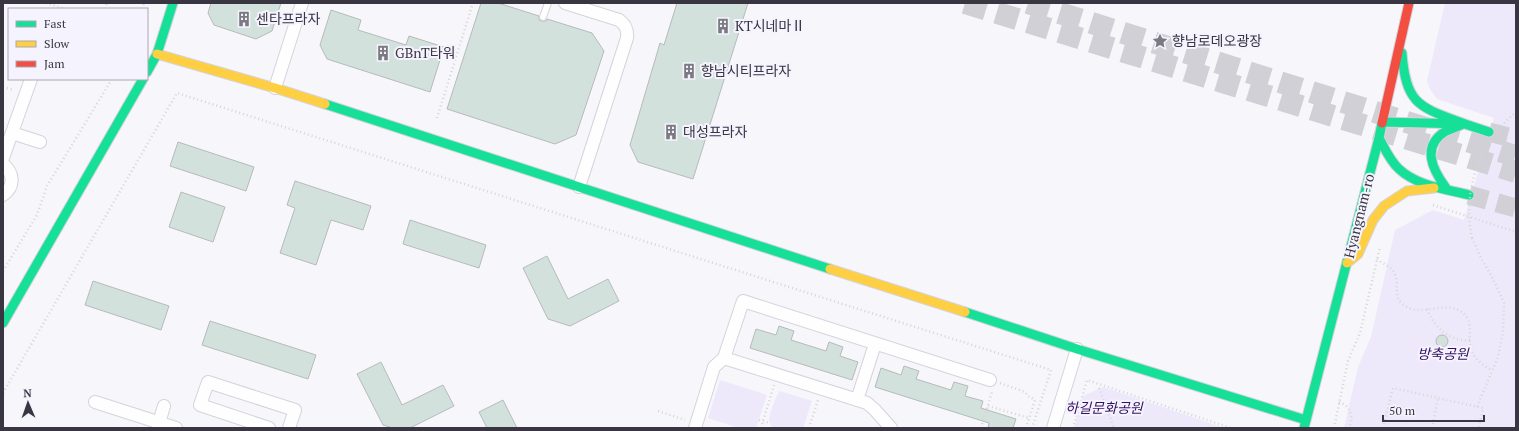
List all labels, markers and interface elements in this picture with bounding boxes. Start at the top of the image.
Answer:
legend [8,8,148,80]
place label: 센타프라자 [256,9,321,28]
building icon: 센타프라자 [235,10,253,28]
text: Fast [44,16,67,31]
place label: KT시네마Ⅱ [735,16,805,35]
building icon: KT시네마Ⅱ [714,17,732,35]
place label: 향남로데오광장 [1172,31,1262,50]
place icon: 향남로데오광장 [1151,32,1169,50]
text: Slow [44,36,70,51]
place label: GBnT타워 [395,43,455,62]
building icon: GBnT타워 [374,44,392,62]
text: Jam [44,56,65,71]
place label: 향남시티프라자 [701,61,791,80]
building icon: 향남시티프라자 [680,62,698,80]
place label: 대성프라자 [683,122,748,141]
building icon: 대성프라자 [662,123,680,141]
street label: Hyangnam-ro [1339,171,1378,260]
park label: 방축공원 [1417,344,1470,363]
north arrow [8,383,48,423]
text: N [23,386,33,400]
scale bar [1383,397,1484,423]
park label: 하길문화공원 [1065,398,1144,417]
text: 50 m [1389,403,1416,418]

